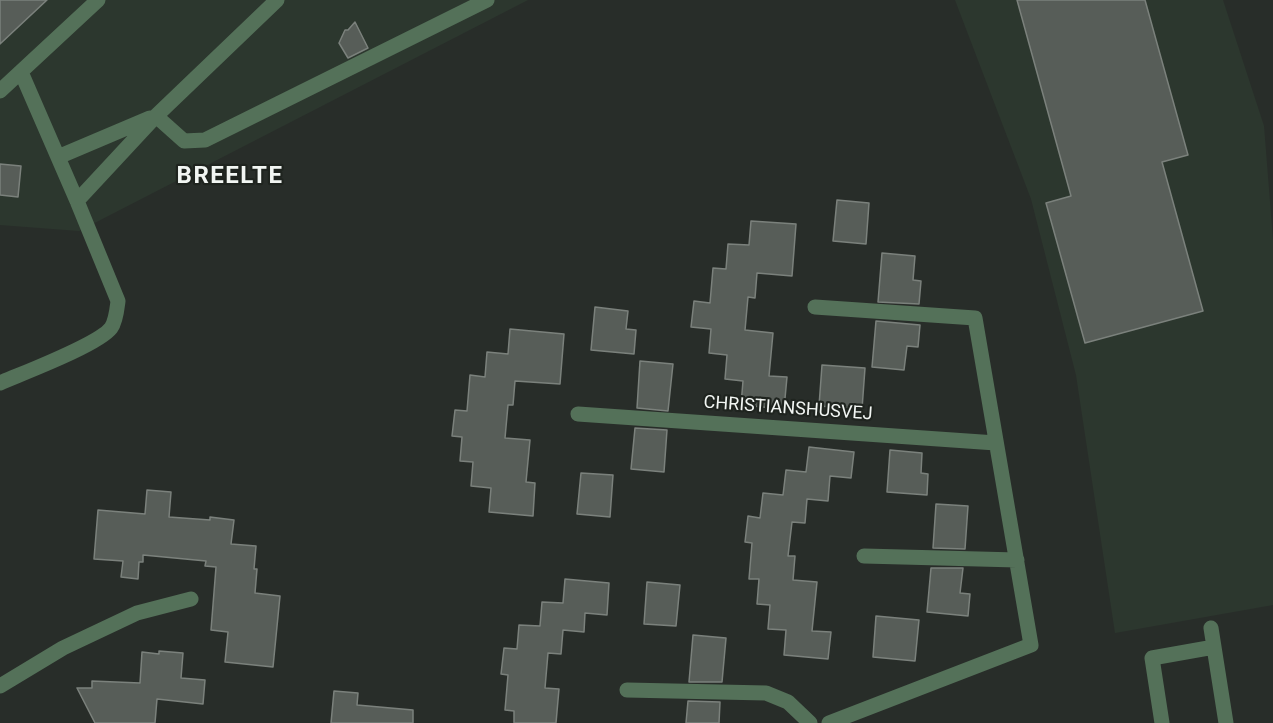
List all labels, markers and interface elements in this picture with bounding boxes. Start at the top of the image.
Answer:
district label: BREELTE [177,163,283,191]
street label: CHRISTIANSHUSVEJ [703,392,873,426]

